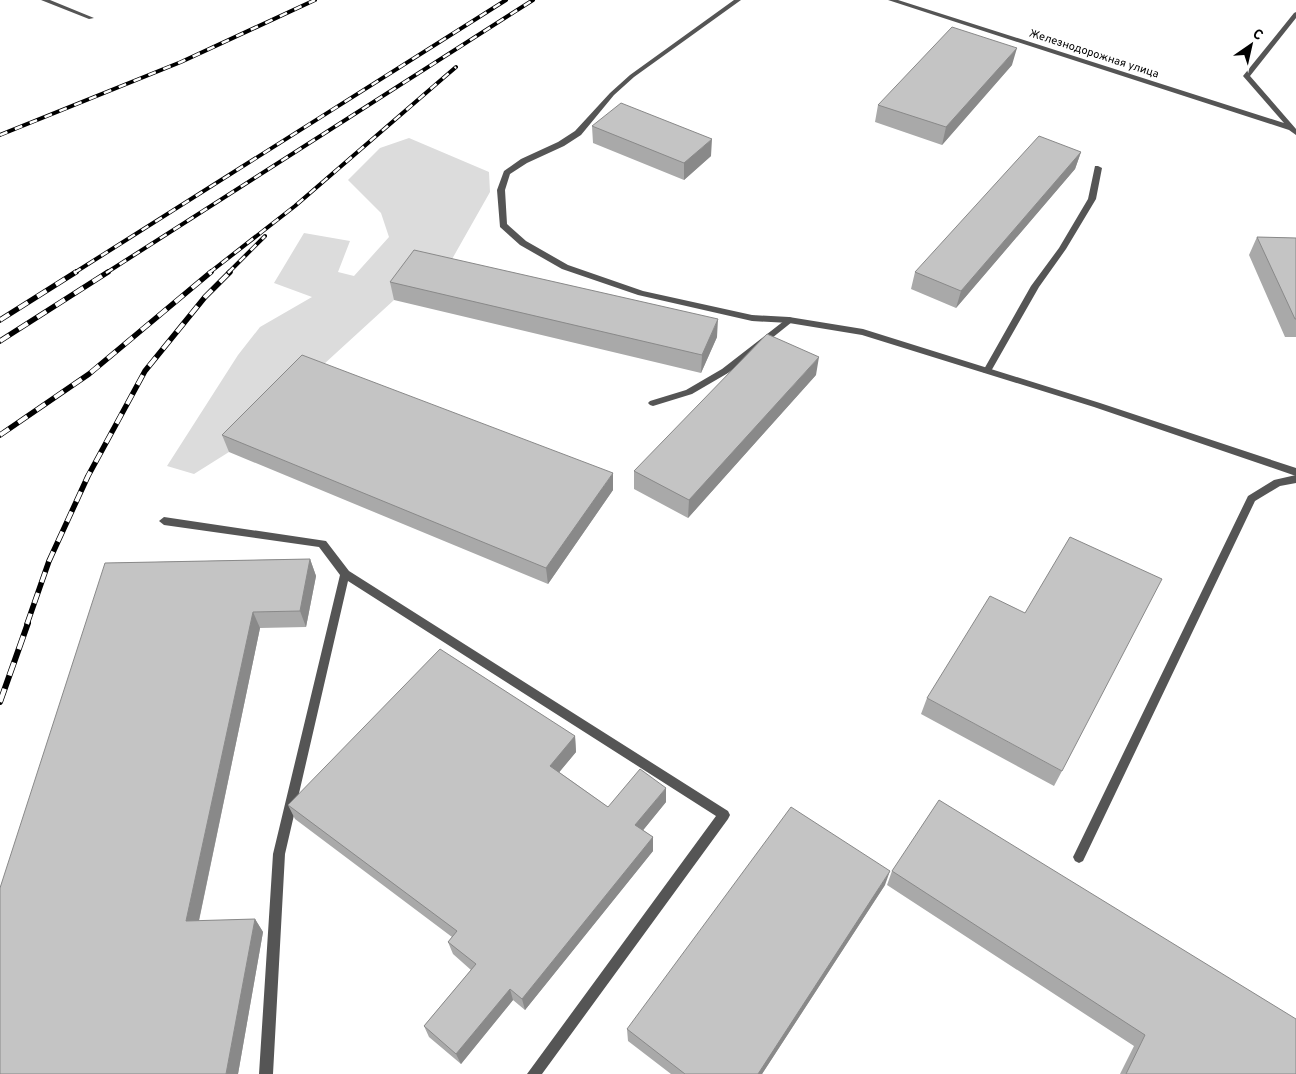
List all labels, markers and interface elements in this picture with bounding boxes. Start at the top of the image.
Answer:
north arrow [1226,20,1276,70]
street label: Железнодорожная улица [1027,26,1161,82]
text: С [1249,26,1266,45]

